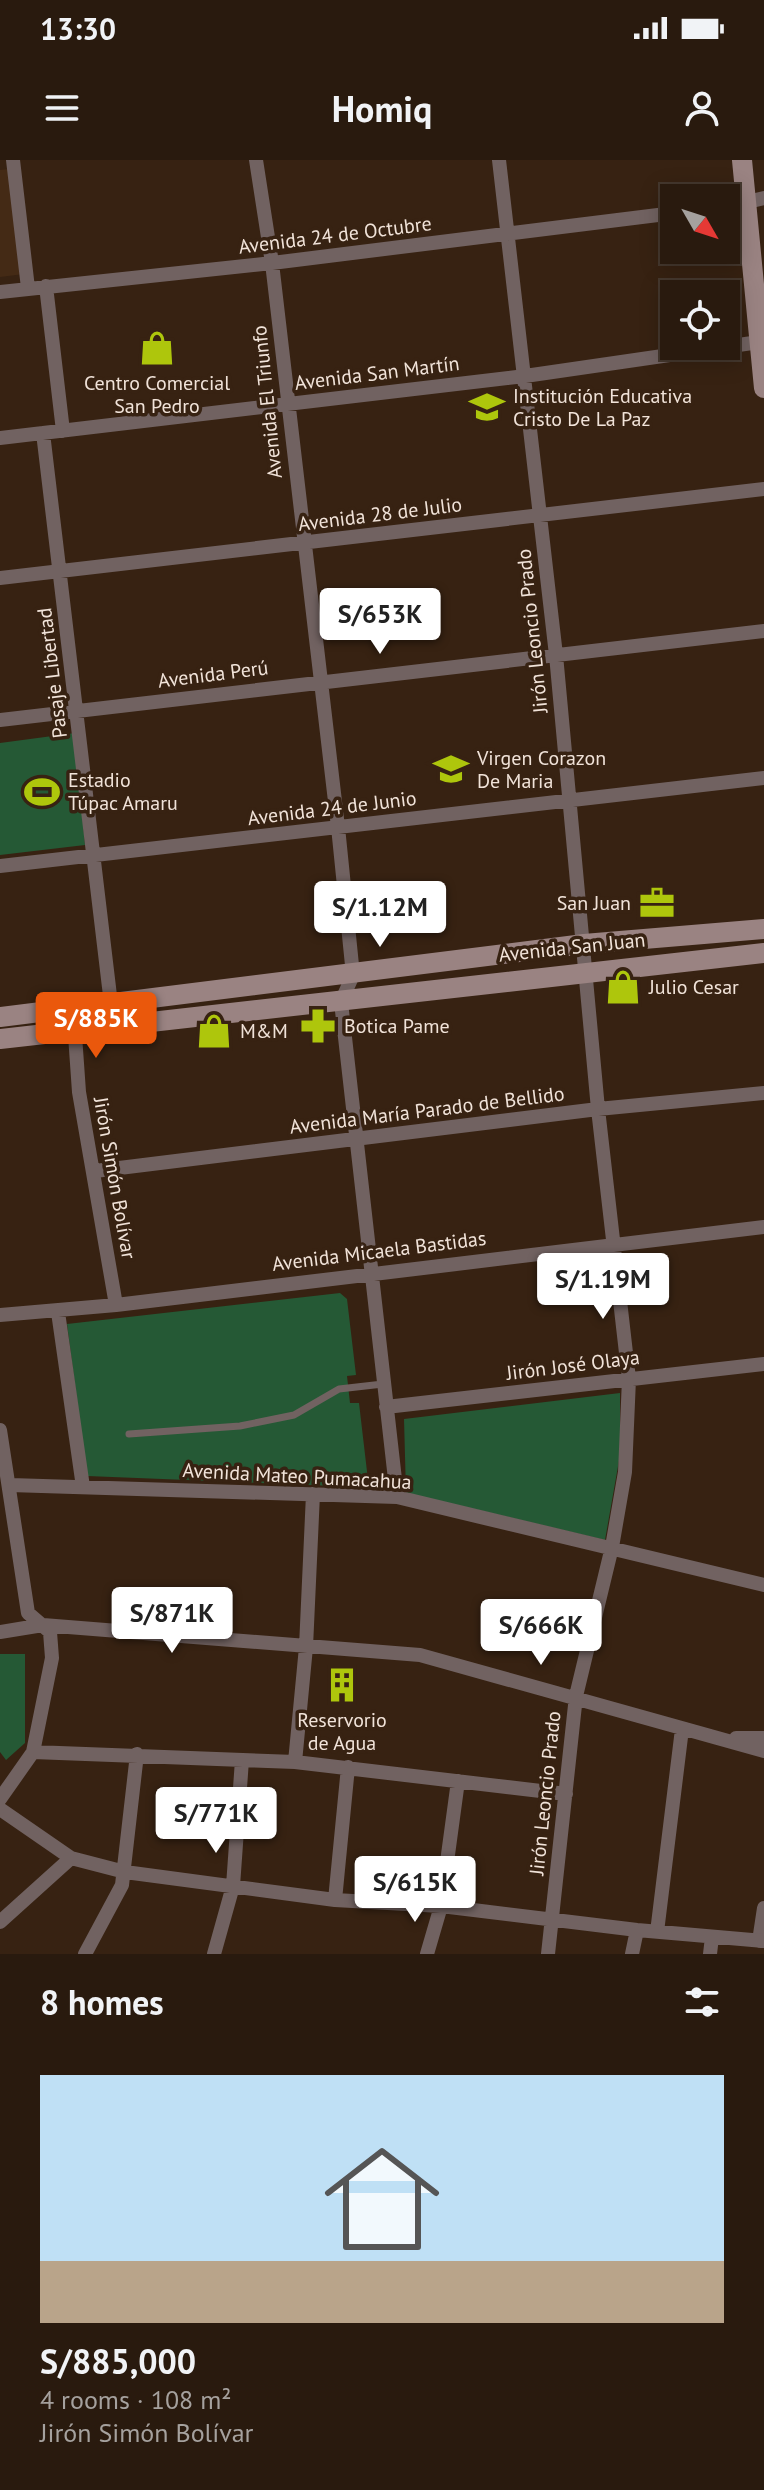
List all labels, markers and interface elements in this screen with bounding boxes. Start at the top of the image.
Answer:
text: 13:30 [40,9,116,48]
text: Homiq [332,85,432,132]
icon: menu [40,86,84,130]
icon: person [680,86,724,130]
north arrow [660,184,740,264]
map controls [660,184,740,360]
street label: Avenida 24 de Octubre [237,210,433,260]
button: locate [660,280,740,360]
street label: Avenida El Triunfo [246,324,288,480]
shop icon: Centro Comercial San Pedro [138,329,176,367]
street label: Avenida San Martín [293,350,461,396]
place label: Centro Comercial San Pedro [84,370,230,419]
place label: Institución Educativa Cristo De La Paz [513,383,692,432]
school or university icon: Institución Educativa Cristo De La Paz [468,388,506,426]
street label: Avenida 28 de Julio [297,491,463,537]
street label: Jirón Leoncio Prado [510,548,554,715]
pin: S/653K [315,588,445,656]
text: S/653K [338,597,422,630]
street label: Pasaje Libertad [31,606,73,740]
street label: Avenida Perú [156,654,270,694]
place label: Virgen Corazon De Maria [476,745,606,794]
school or university icon: Virgen Corazon De Maria [432,750,470,788]
place label: Estadio Túpac Amaru [68,767,178,816]
sports icon: Estadio Túpac Amaru [23,773,61,811]
street label: Avenida 24 de Junio [246,785,418,831]
pin: S/1.12M [306,881,454,949]
office icon: San Juan [638,884,676,922]
text: S/1.12M [332,890,428,923]
place label: San Juan [557,890,631,916]
street label: Avenida San Juan [497,926,647,968]
shop icon: Julio Cesar [604,968,642,1006]
place label: Julio Cesar [648,974,739,1000]
pin: S/885K [31,992,161,1060]
text: S/885K [54,1001,138,1034]
pharmacy icon: Botica Pame [299,1007,337,1045]
shop icon: M&M [195,1012,233,1050]
place label: Botica Pame [344,1013,450,1039]
place label: M&M [240,1018,288,1044]
street label: Avenida María Parado de Bellido [288,1080,566,1140]
street label: Jirón Simón Bolívar [88,1094,142,1261]
street label: Avenida Micaela Bastidas [270,1225,488,1277]
pin: S/1.19M [529,1253,677,1321]
text: S/1.19M [555,1262,651,1295]
street label: Jirón José Olaya [504,1344,641,1386]
street label: Avenida Mateo Pumacahua [182,1457,412,1495]
pin: S/871K [107,1587,237,1655]
text: S/871K [130,1596,214,1629]
pin: S/666K [476,1599,606,1667]
text: S/666K [499,1608,583,1641]
building icon: Reservorio de Agua [323,1666,361,1704]
place label: Reservorio de Agua [297,1707,387,1756]
street label: Jirón Leoncio Prado [523,1710,567,1877]
pin: S/771K [151,1787,281,1855]
text: S/771K [174,1796,258,1829]
pin: S/615K [350,1856,480,1924]
text: S/615K [373,1865,457,1898]
text: 8 homes [40,1980,164,2024]
icon: filters [680,1980,724,2024]
icon: home [310,2127,454,2271]
text: S/885,000 [40,2339,196,2383]
text: 4 rooms · 108 m² [40,2383,232,2416]
text: Jirón Simón Bolívar [40,2416,253,2449]

